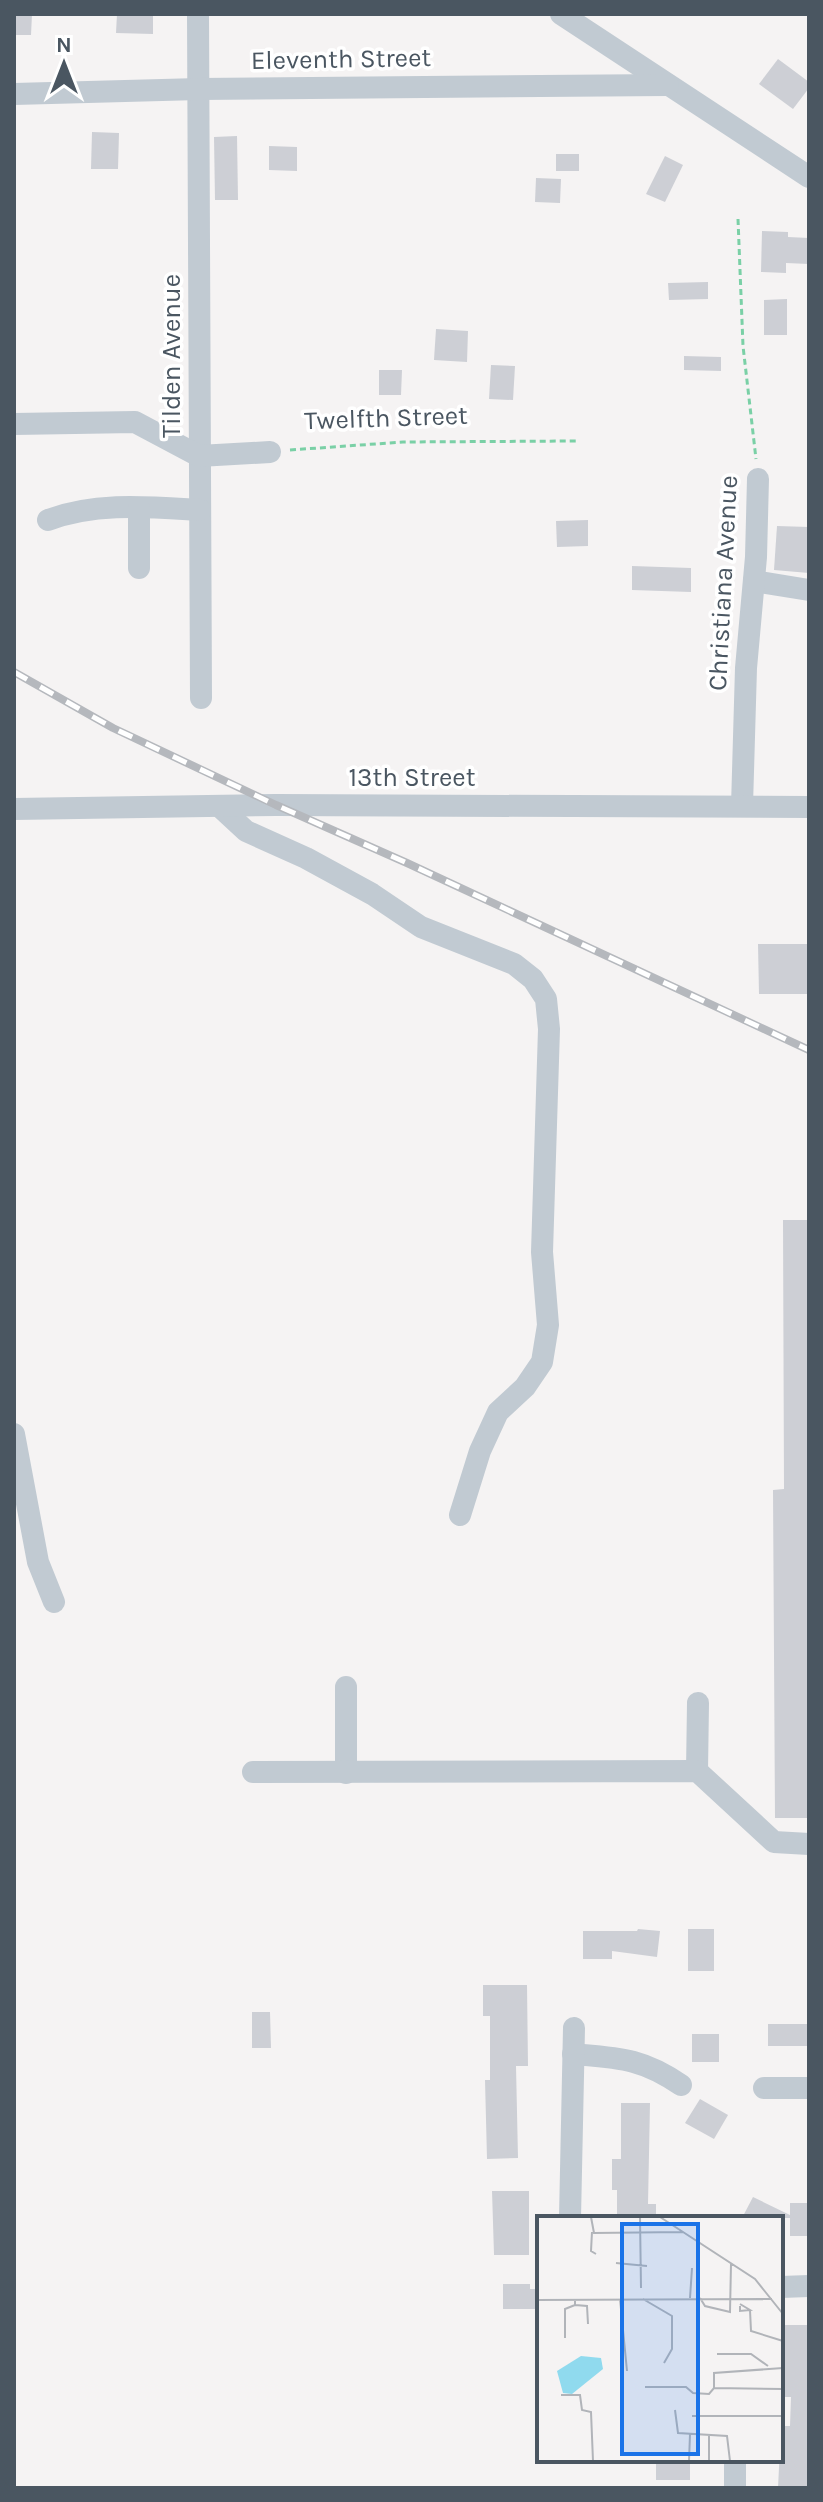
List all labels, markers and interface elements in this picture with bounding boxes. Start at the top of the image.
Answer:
north arrow [24,24,104,104]
text: N [56,32,72,58]
street label: Eleventh Street [251,42,432,76]
street label: Tilden Avenue [156,274,187,438]
street label: Twelfth Street [304,400,469,436]
street label: Christiana Avenue [702,474,744,692]
street label: 13th Street [349,762,476,793]
inset map [537,2216,783,2462]

